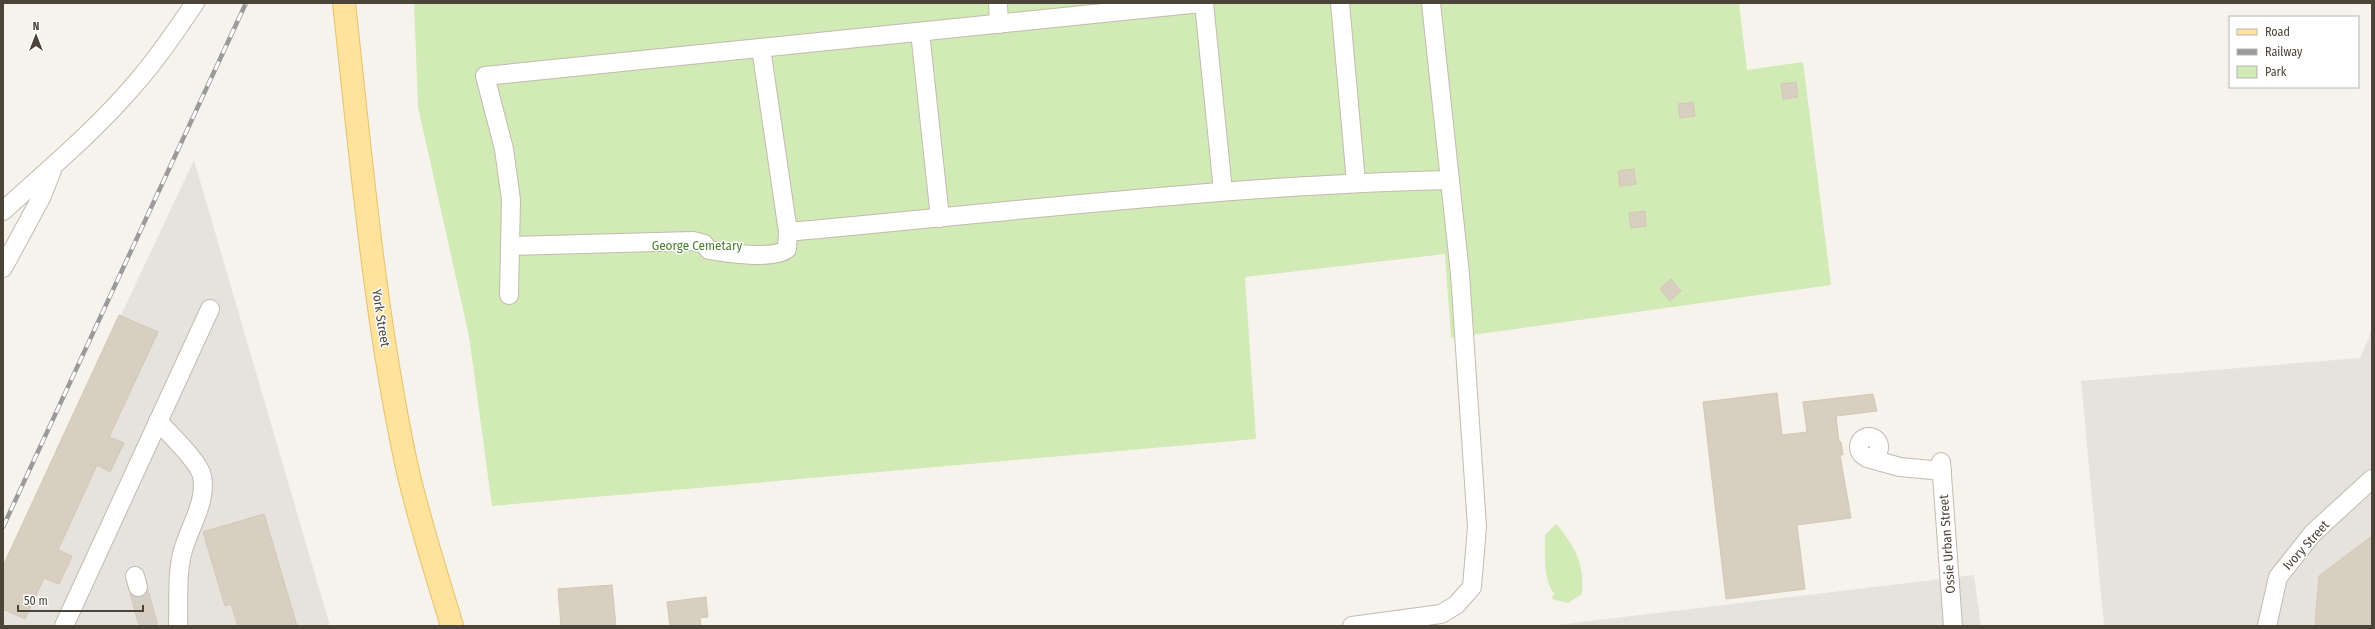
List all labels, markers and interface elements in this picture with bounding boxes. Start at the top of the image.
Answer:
north arrow [16,16,56,56]
legend [2229,16,2359,88]
text: N [33,20,39,33]
text: Road [2265,25,2290,39]
text: Railway [2265,45,2303,59]
text: Park [2265,65,2287,79]
park label: George Cemetary [652,238,742,253]
street label: York Street [369,288,393,349]
street label: Ossie Urban Street [1936,493,1958,594]
street label: Ivory Street [2280,517,2333,573]
scale bar [18,587,143,613]
text: 50 m [24,594,48,608]

